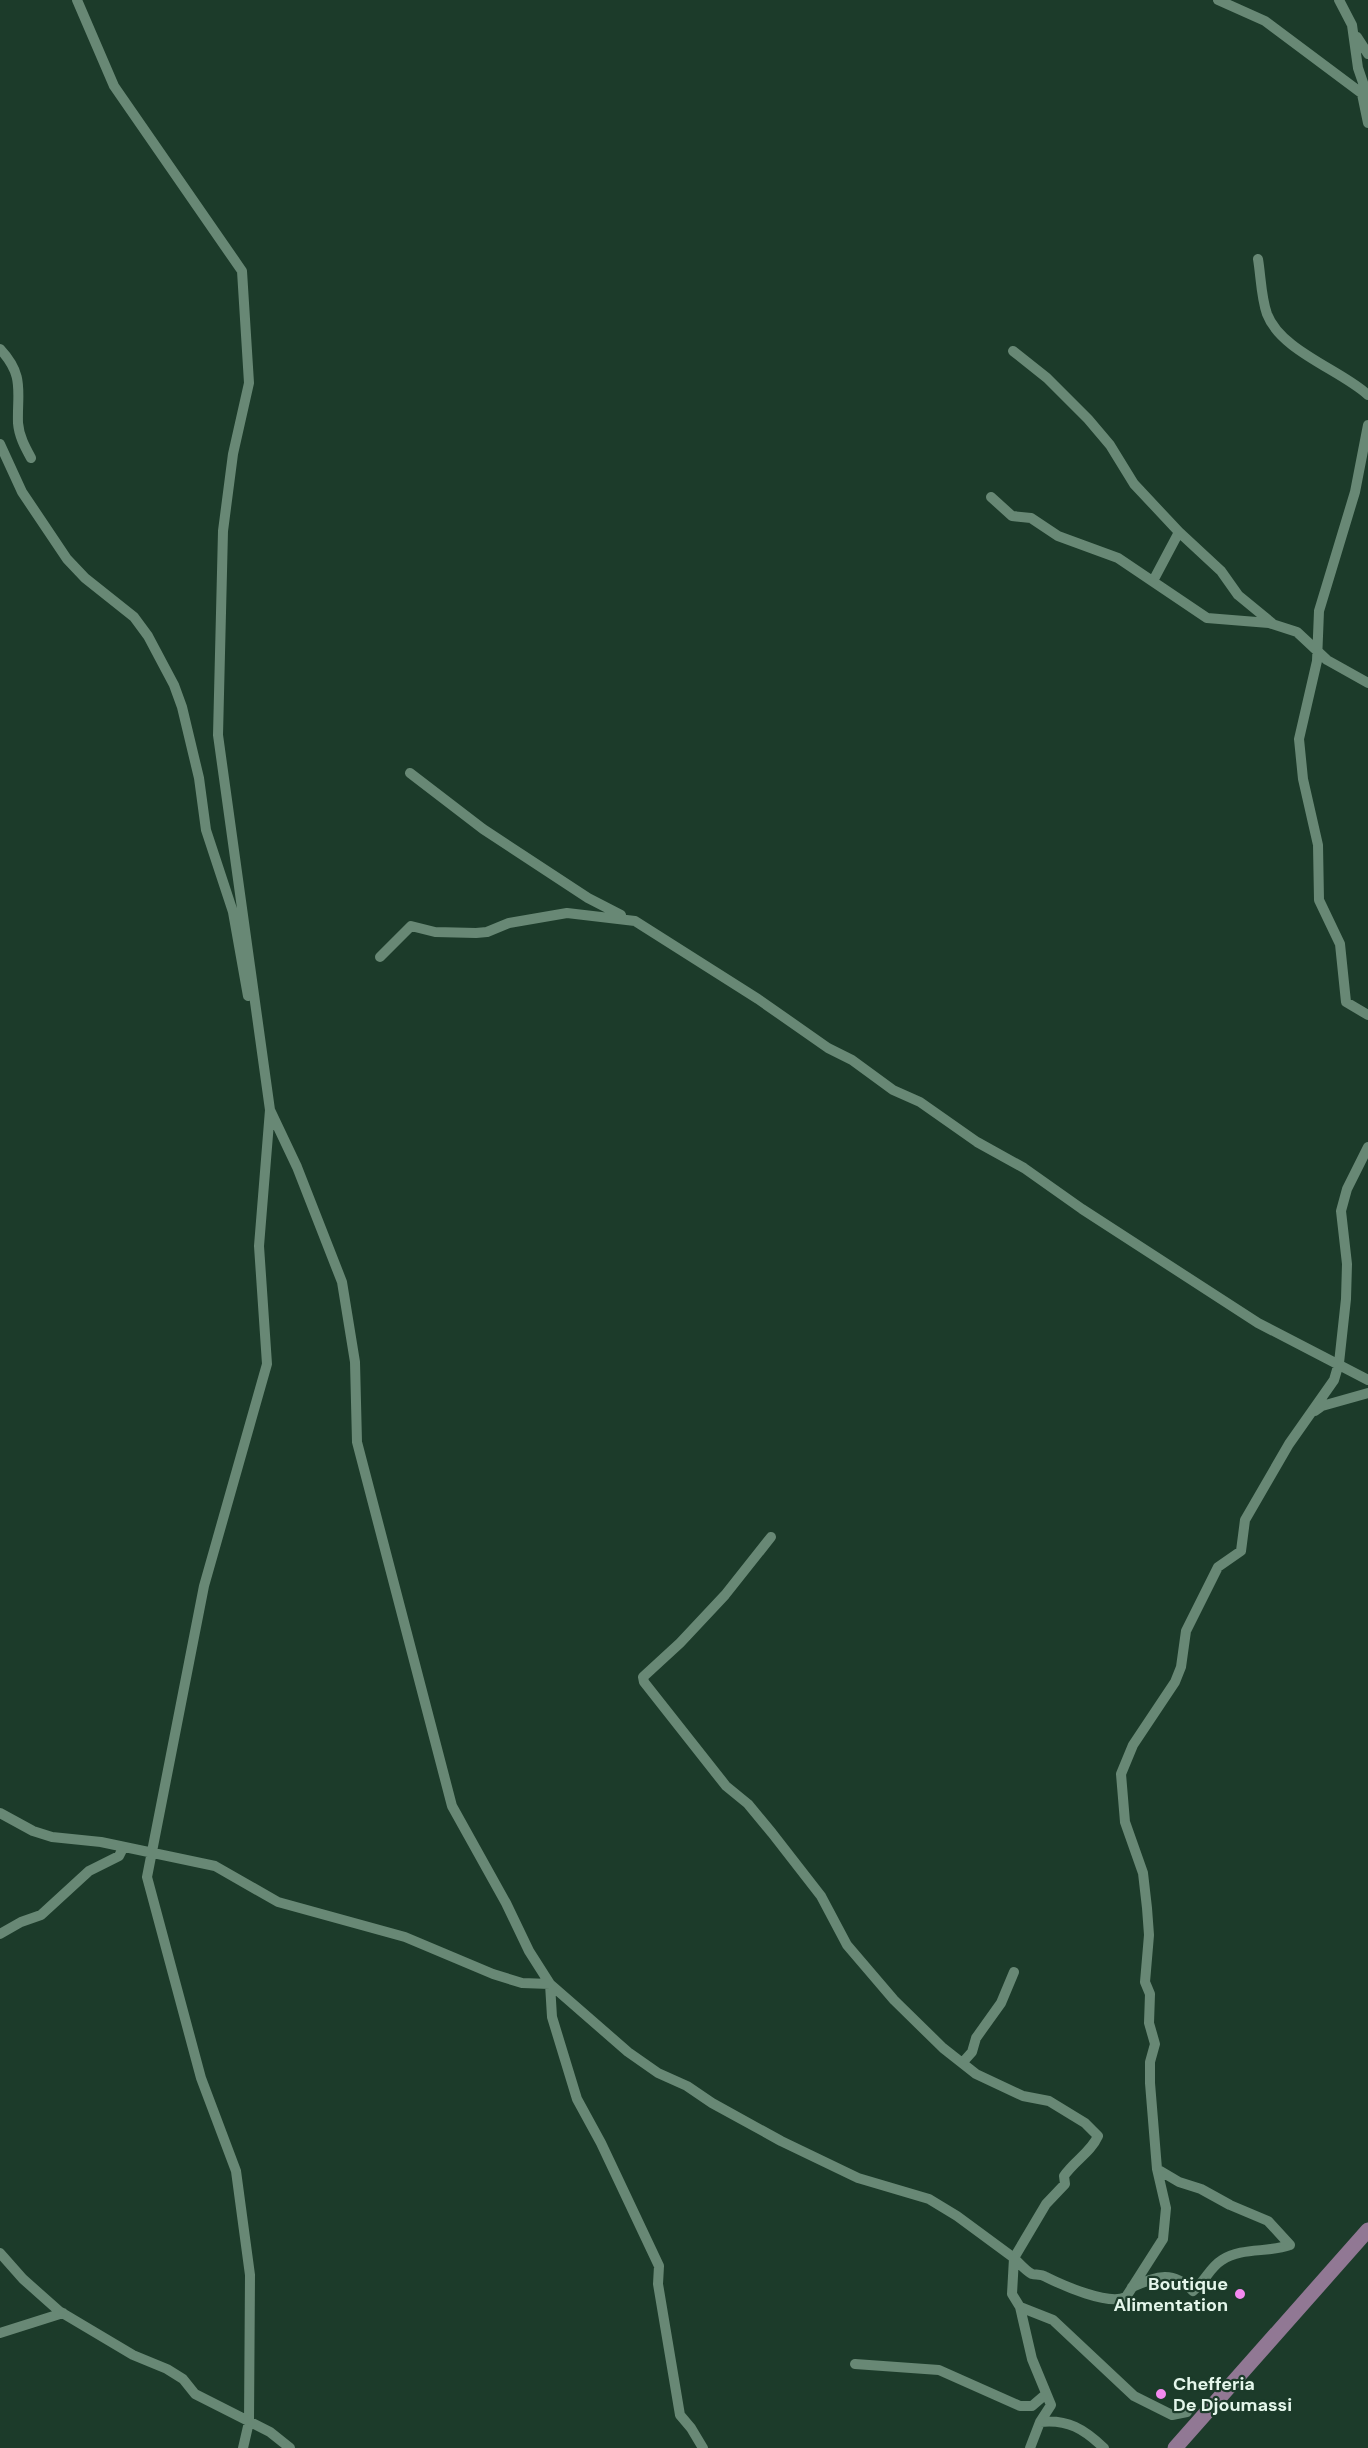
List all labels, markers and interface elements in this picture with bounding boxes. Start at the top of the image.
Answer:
place label: Boutique Alimentation [1114,2272,1228,2317]
marker: Boutique Alimentation [1233,2287,1247,2301]
place label: Chefferia De Djoumassi [1173,2372,1292,2417]
marker: Chefferia De Djoumassi [1154,2387,1168,2401]

